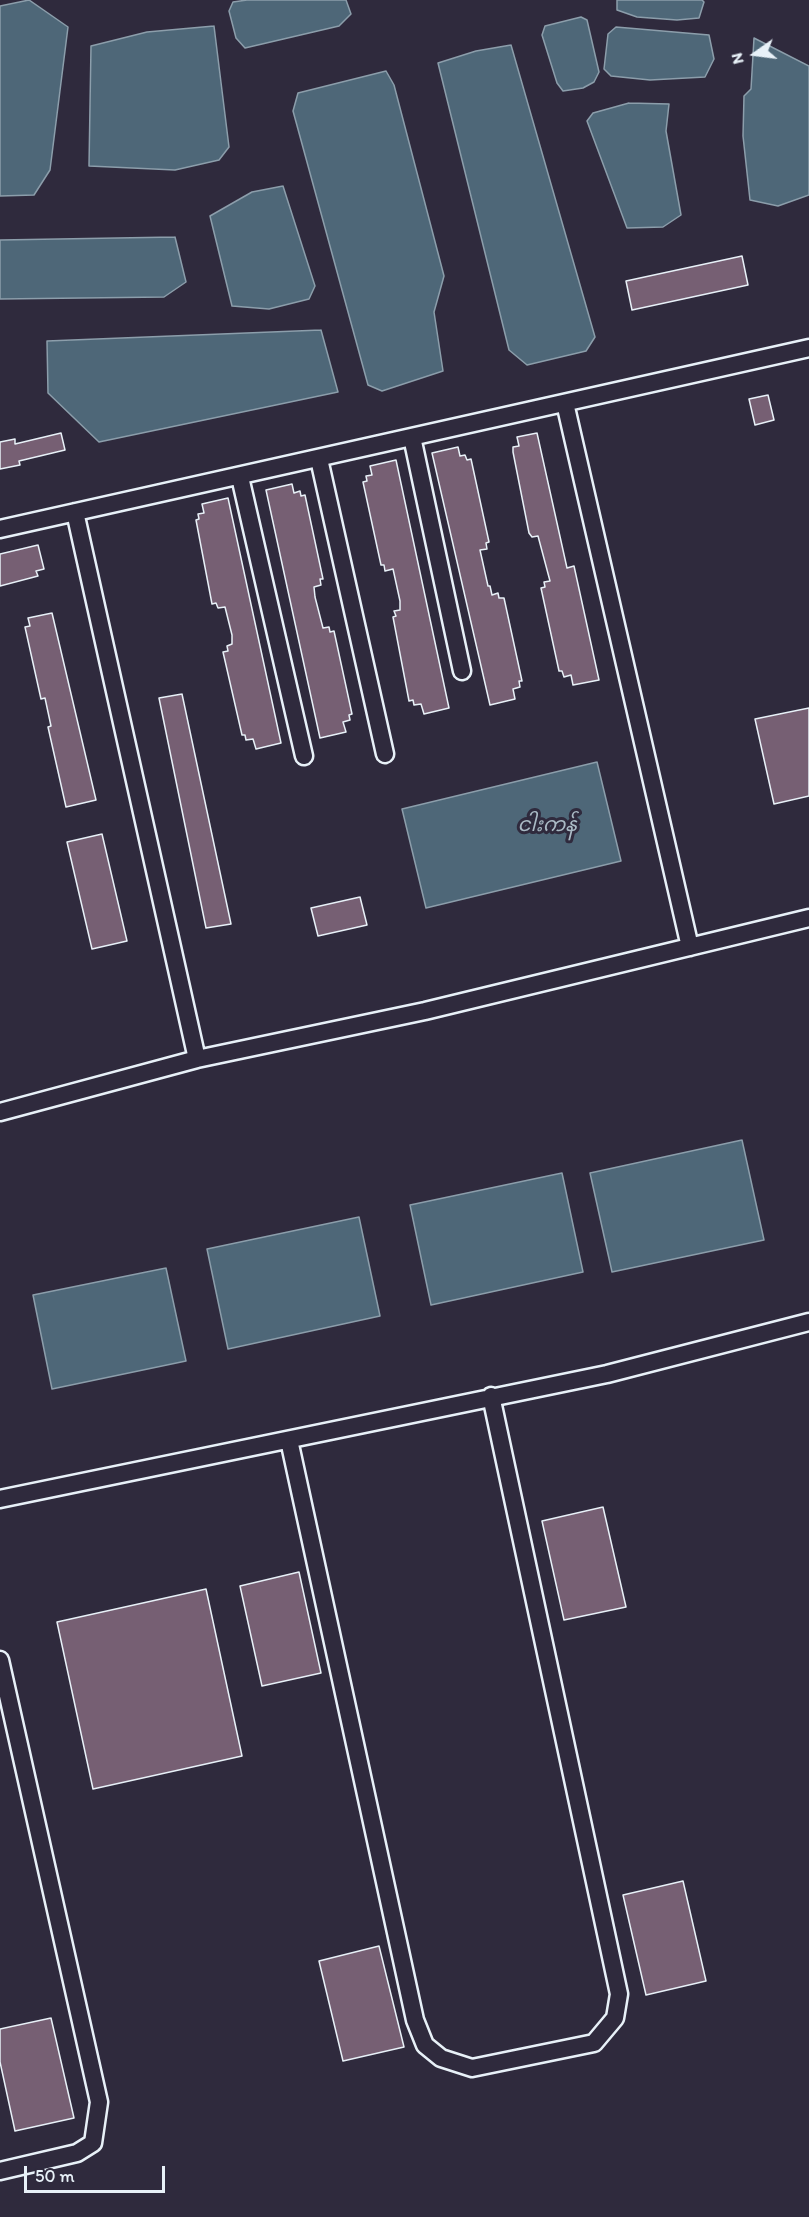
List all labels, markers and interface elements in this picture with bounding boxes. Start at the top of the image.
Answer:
north arrow [725,24,785,84]
text: N [727,51,748,66]
water label: ငါးကန် [517,814,577,838]
scale bar [27,2154,168,2192]
text: 50 m [35,2165,75,2187]

